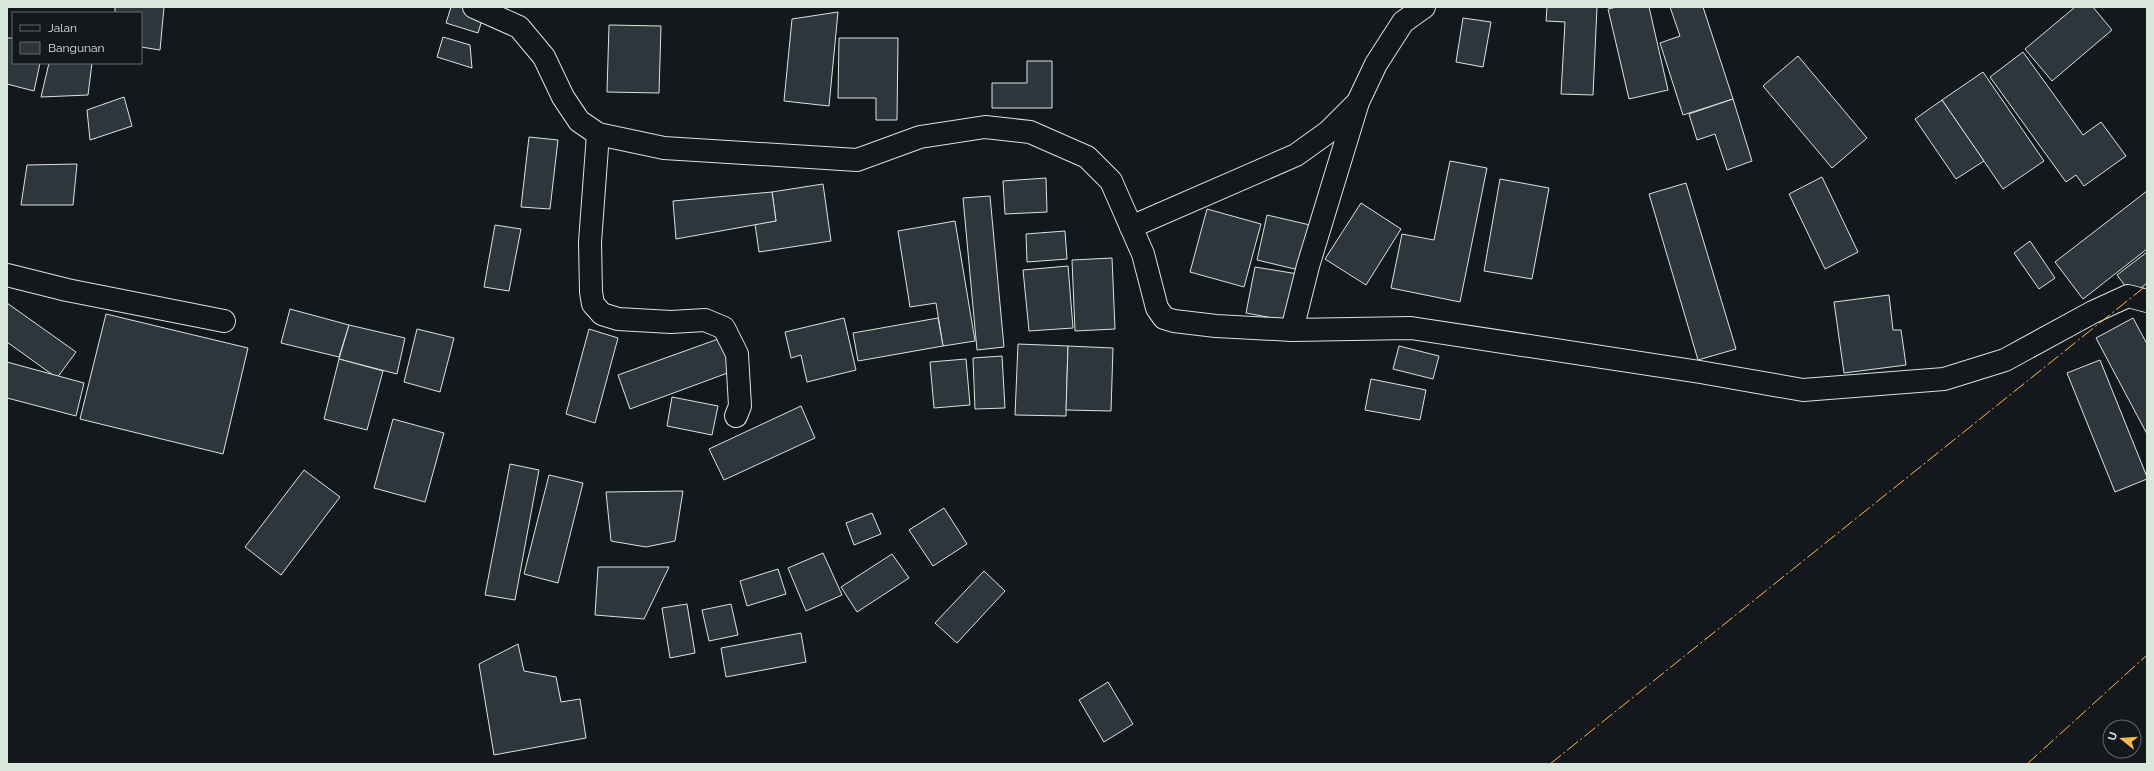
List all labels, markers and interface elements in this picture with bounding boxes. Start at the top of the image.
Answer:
legend [12,12,142,64]
text: Jalan [48,21,77,35]
text: Bangunan [48,41,105,55]
north arrow [2102,719,2142,759]
text: U [2105,730,2120,742]

